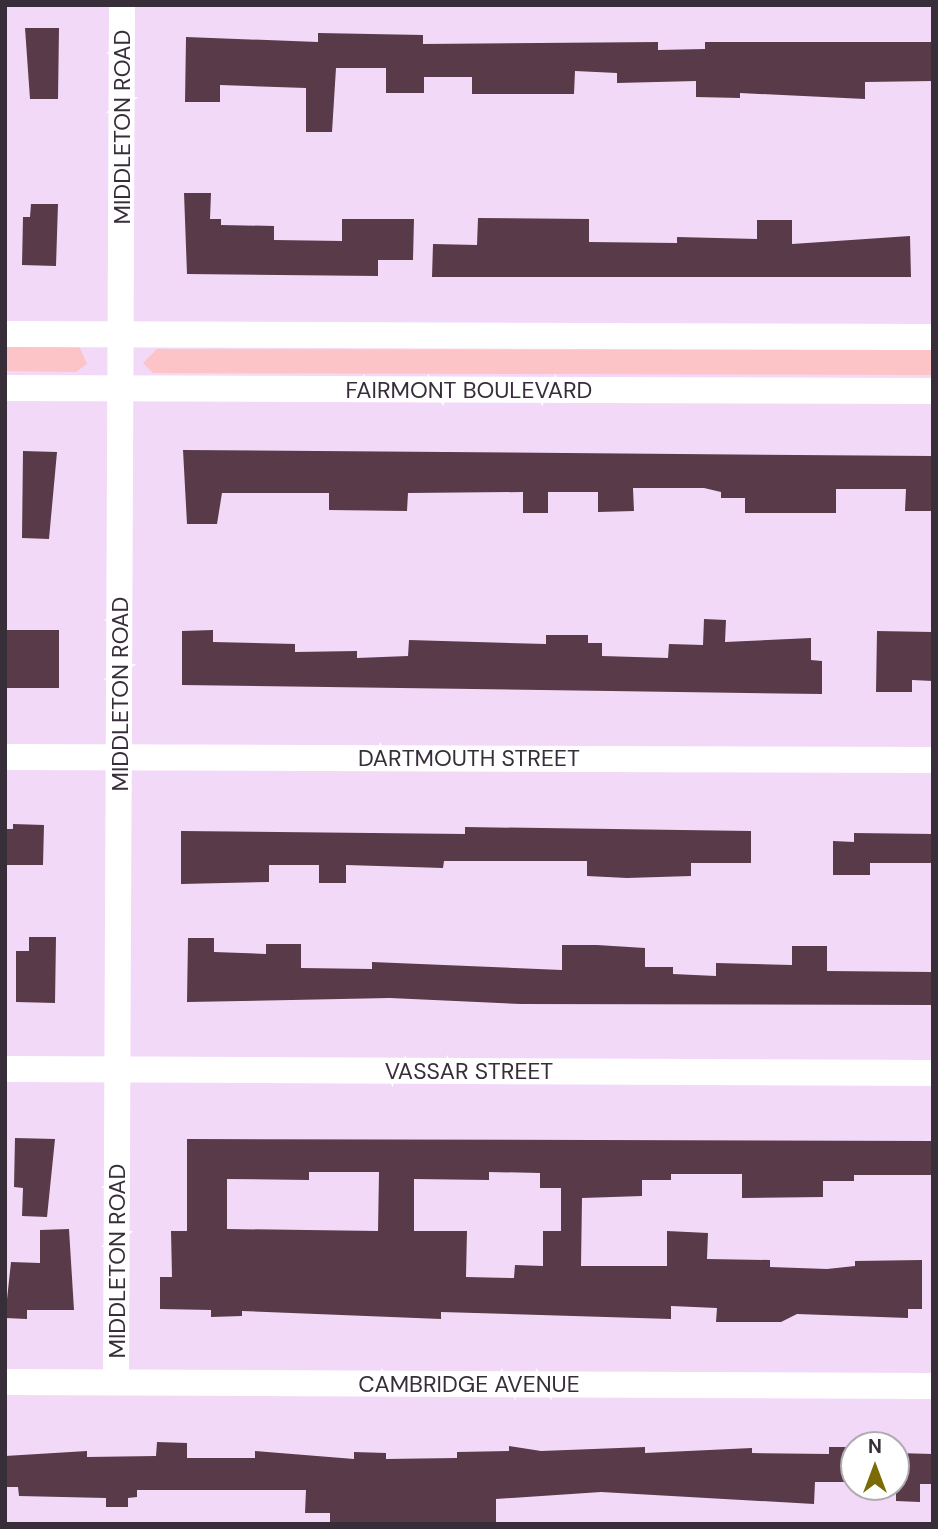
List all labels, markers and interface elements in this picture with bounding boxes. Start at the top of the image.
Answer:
street label: MIDDLETON ROAD [108,30,136,224]
street label: FAIRMONT BOULEVARD [346,376,592,404]
street label: MIDDLETON ROAD [106,597,134,791]
street label: DARTMOUTH STREET [358,744,580,772]
street label: VASSAR STREET [385,1057,553,1085]
street label: MIDDLETON ROAD [103,1164,131,1358]
street label: CAMBRIDGE AVENUE [358,1370,580,1398]
north arrow [840,1431,910,1501]
text: N [868,1434,882,1459]

